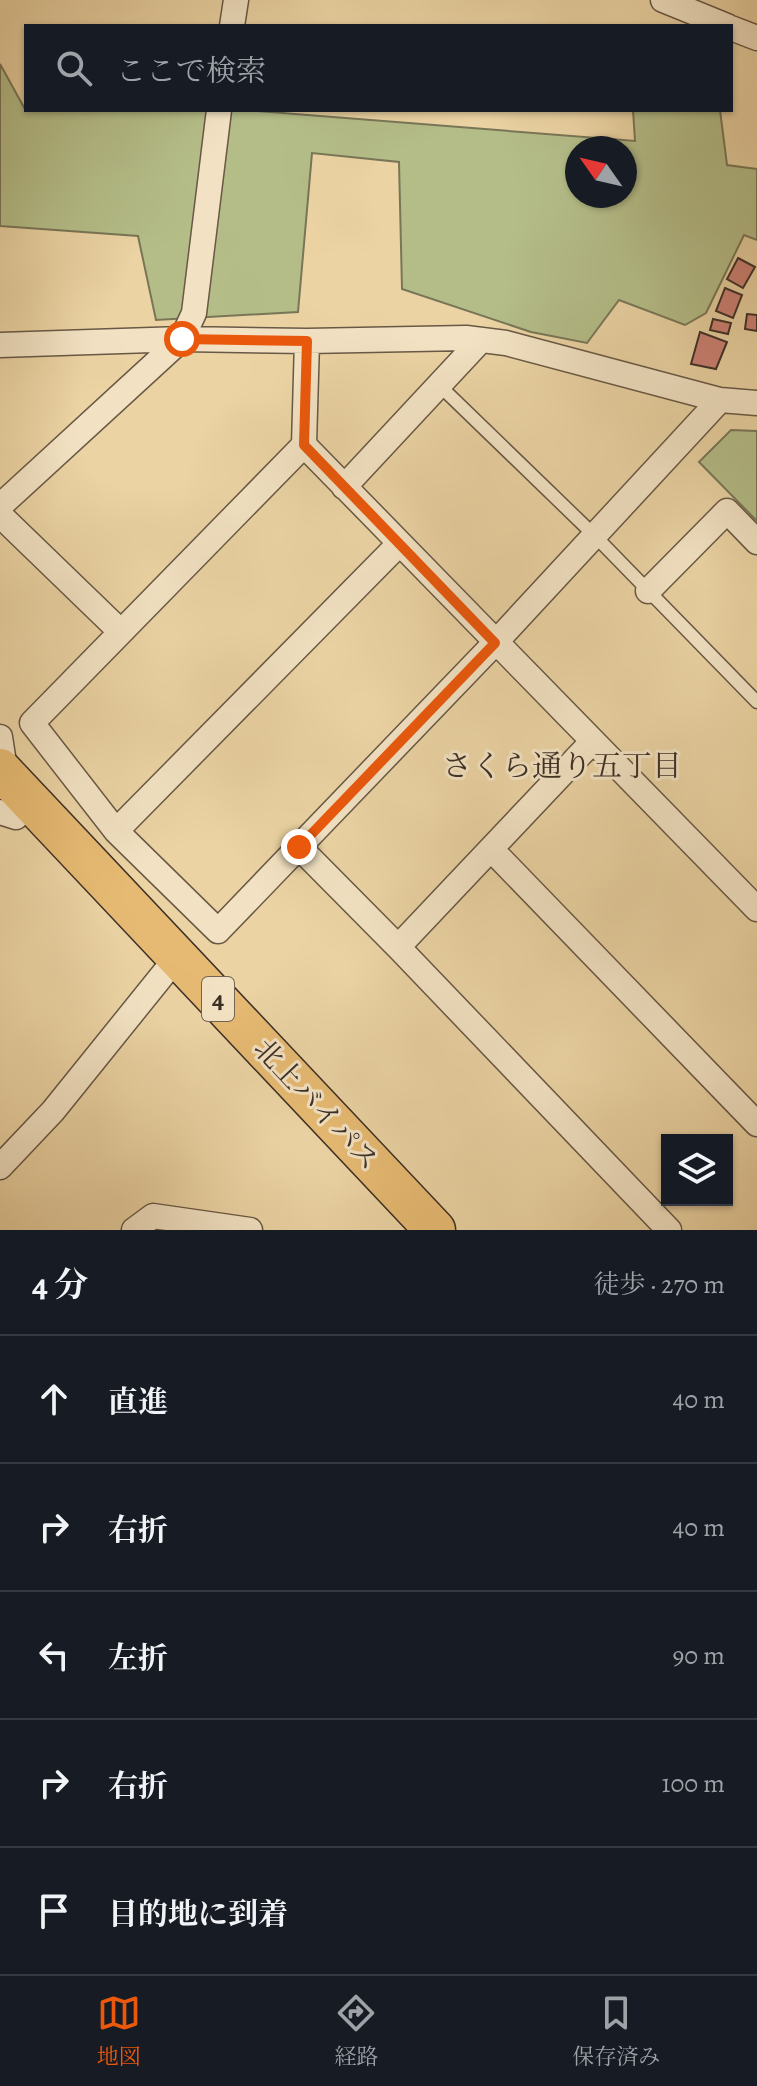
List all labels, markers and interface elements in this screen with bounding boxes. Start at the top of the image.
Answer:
search box [24,24,733,112]
icon: search [52,46,96,90]
text: ここで検索 [116,51,266,91]
north arrow [565,136,637,208]
route start [164,321,200,357]
district label: さくら通り五丁目 [442,746,682,786]
route end [281,829,317,865]
road number: 4 [202,977,234,1021]
street label: 北上バイパス [245,1030,387,1179]
map controls [661,1134,733,1206]
button: layers [661,1134,733,1206]
text: 4 分 [32,1261,88,1308]
text: 徒歩 · 270 m [594,1267,725,1302]
icon: ahead [32,1377,76,1421]
text: 直進 [108,1382,168,1422]
text: 40 m [673,1382,725,1417]
icon: right [32,1505,76,1549]
text: 右折 [108,1510,168,1550]
text: 40 m [673,1510,725,1545]
icon: left [32,1633,76,1677]
text: 左折 [108,1638,168,1678]
text: 90 m [673,1638,725,1673]
icon: right [32,1761,76,1805]
text: 右折 [108,1766,168,1806]
text: 100 m [662,1766,725,1801]
icon: arrive [32,1889,76,1933]
text: 目的地に到着 [108,1894,288,1934]
tab: 地図 [97,1991,141,2072]
tab: 経路 [334,1991,378,2072]
tab: 保存済み [572,1991,660,2072]

